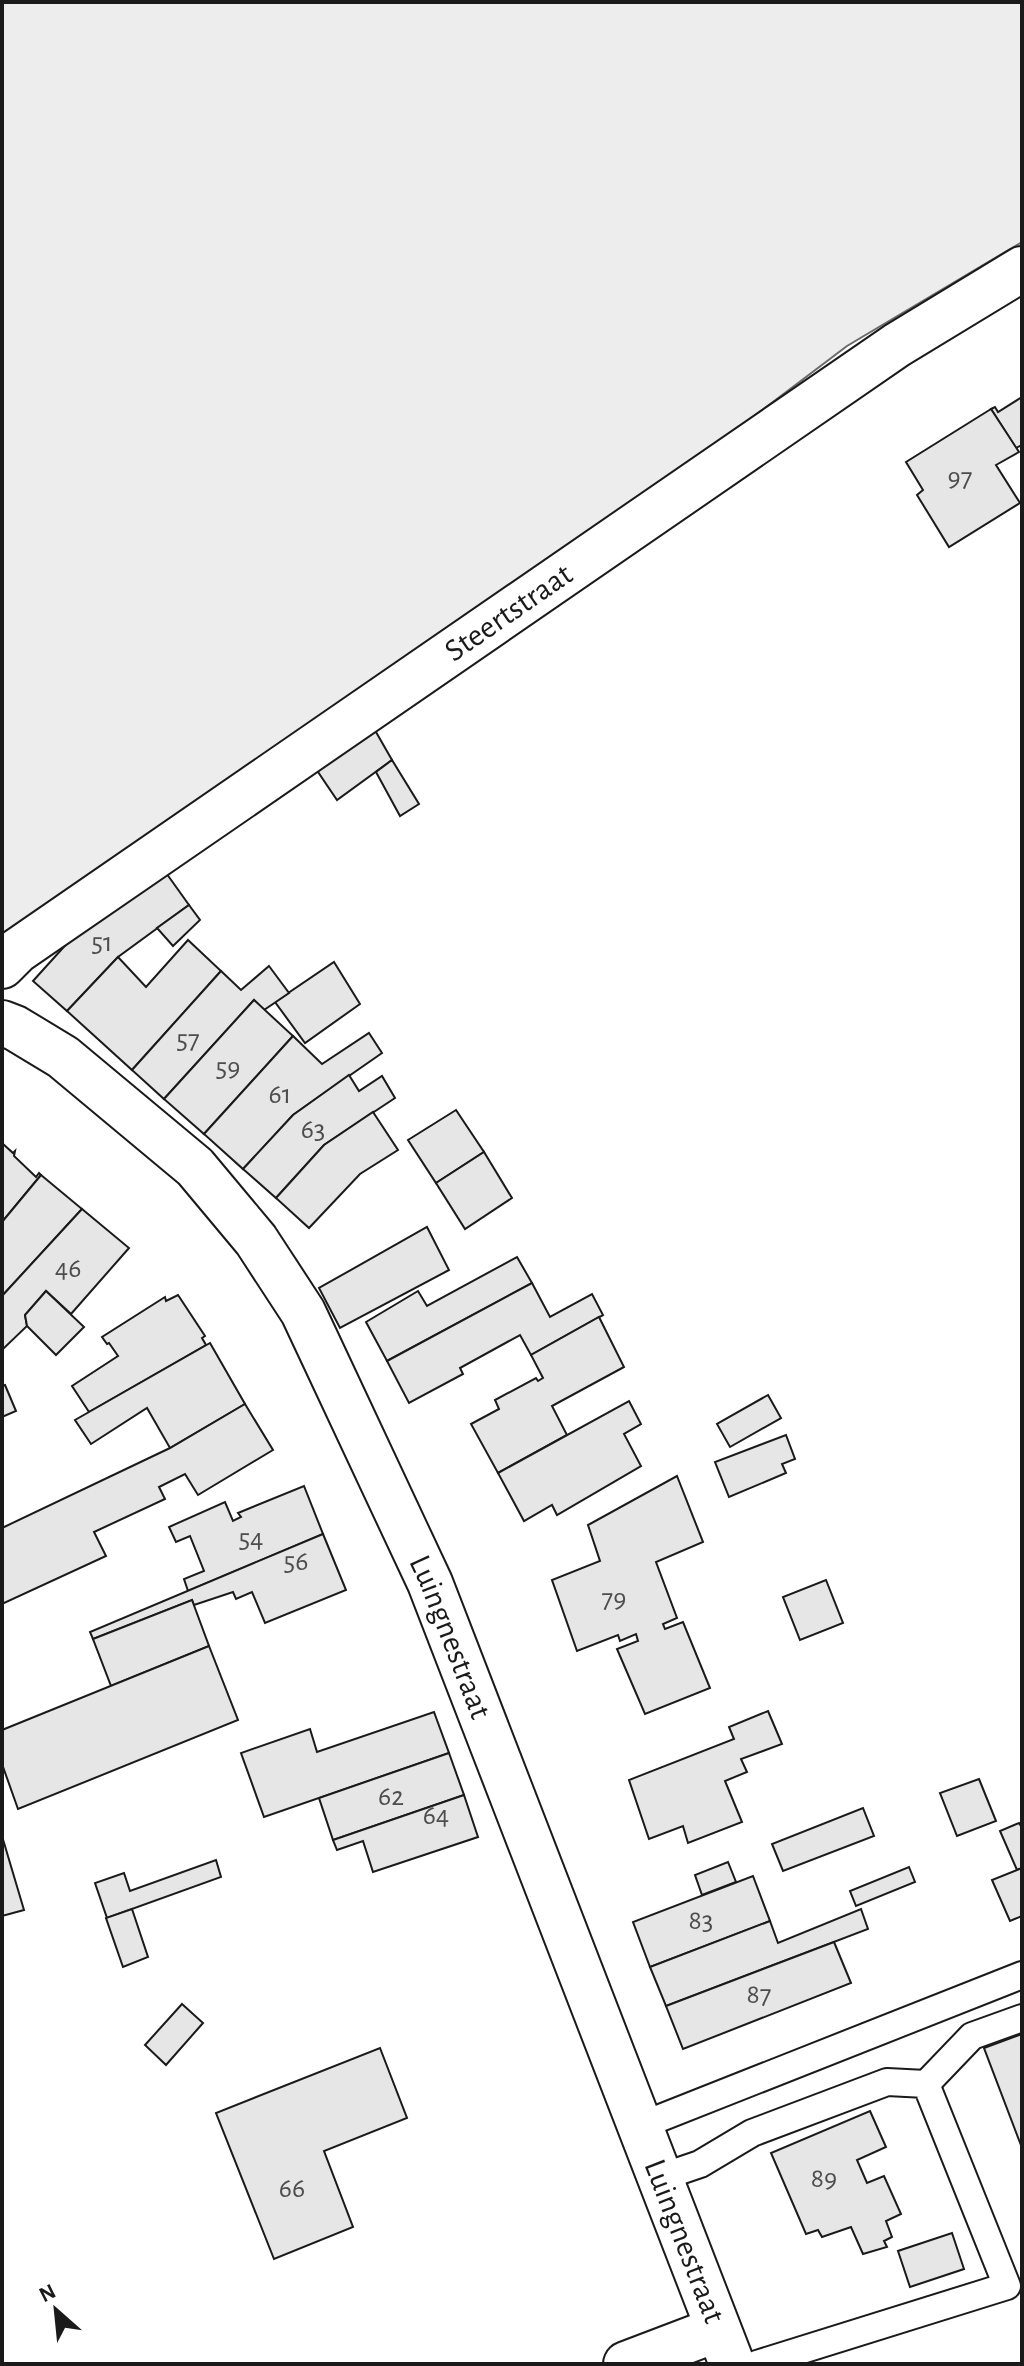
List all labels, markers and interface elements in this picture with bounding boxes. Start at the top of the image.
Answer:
house number: 97 [948,464,972,492]
street label: Steertstraat [439,558,578,667]
house number: 51 [91,929,113,957]
house number: 57 [176,1026,200,1054]
house number: 59 [216,1054,240,1082]
house number: 61 [269,1081,291,1109]
house number: 63 [301,1116,325,1144]
house number: 46 [55,1255,81,1283]
house number: 54 [238,1525,264,1553]
house number: 56 [284,1548,308,1576]
street label: Luingnestraat [403,1550,497,1723]
house number: 79 [602,1585,626,1613]
house number: 62 [378,1783,404,1811]
house number: 64 [423,1802,449,1830]
house number: 83 [689,1907,713,1935]
house number: 87 [747,1981,771,2009]
street label: Luingnestraat [638,2155,731,2328]
house number: 89 [811,2165,837,2193]
house number: 66 [279,2175,305,2203]
north arrow [16,2270,96,2350]
text: N [36,2280,59,2306]

